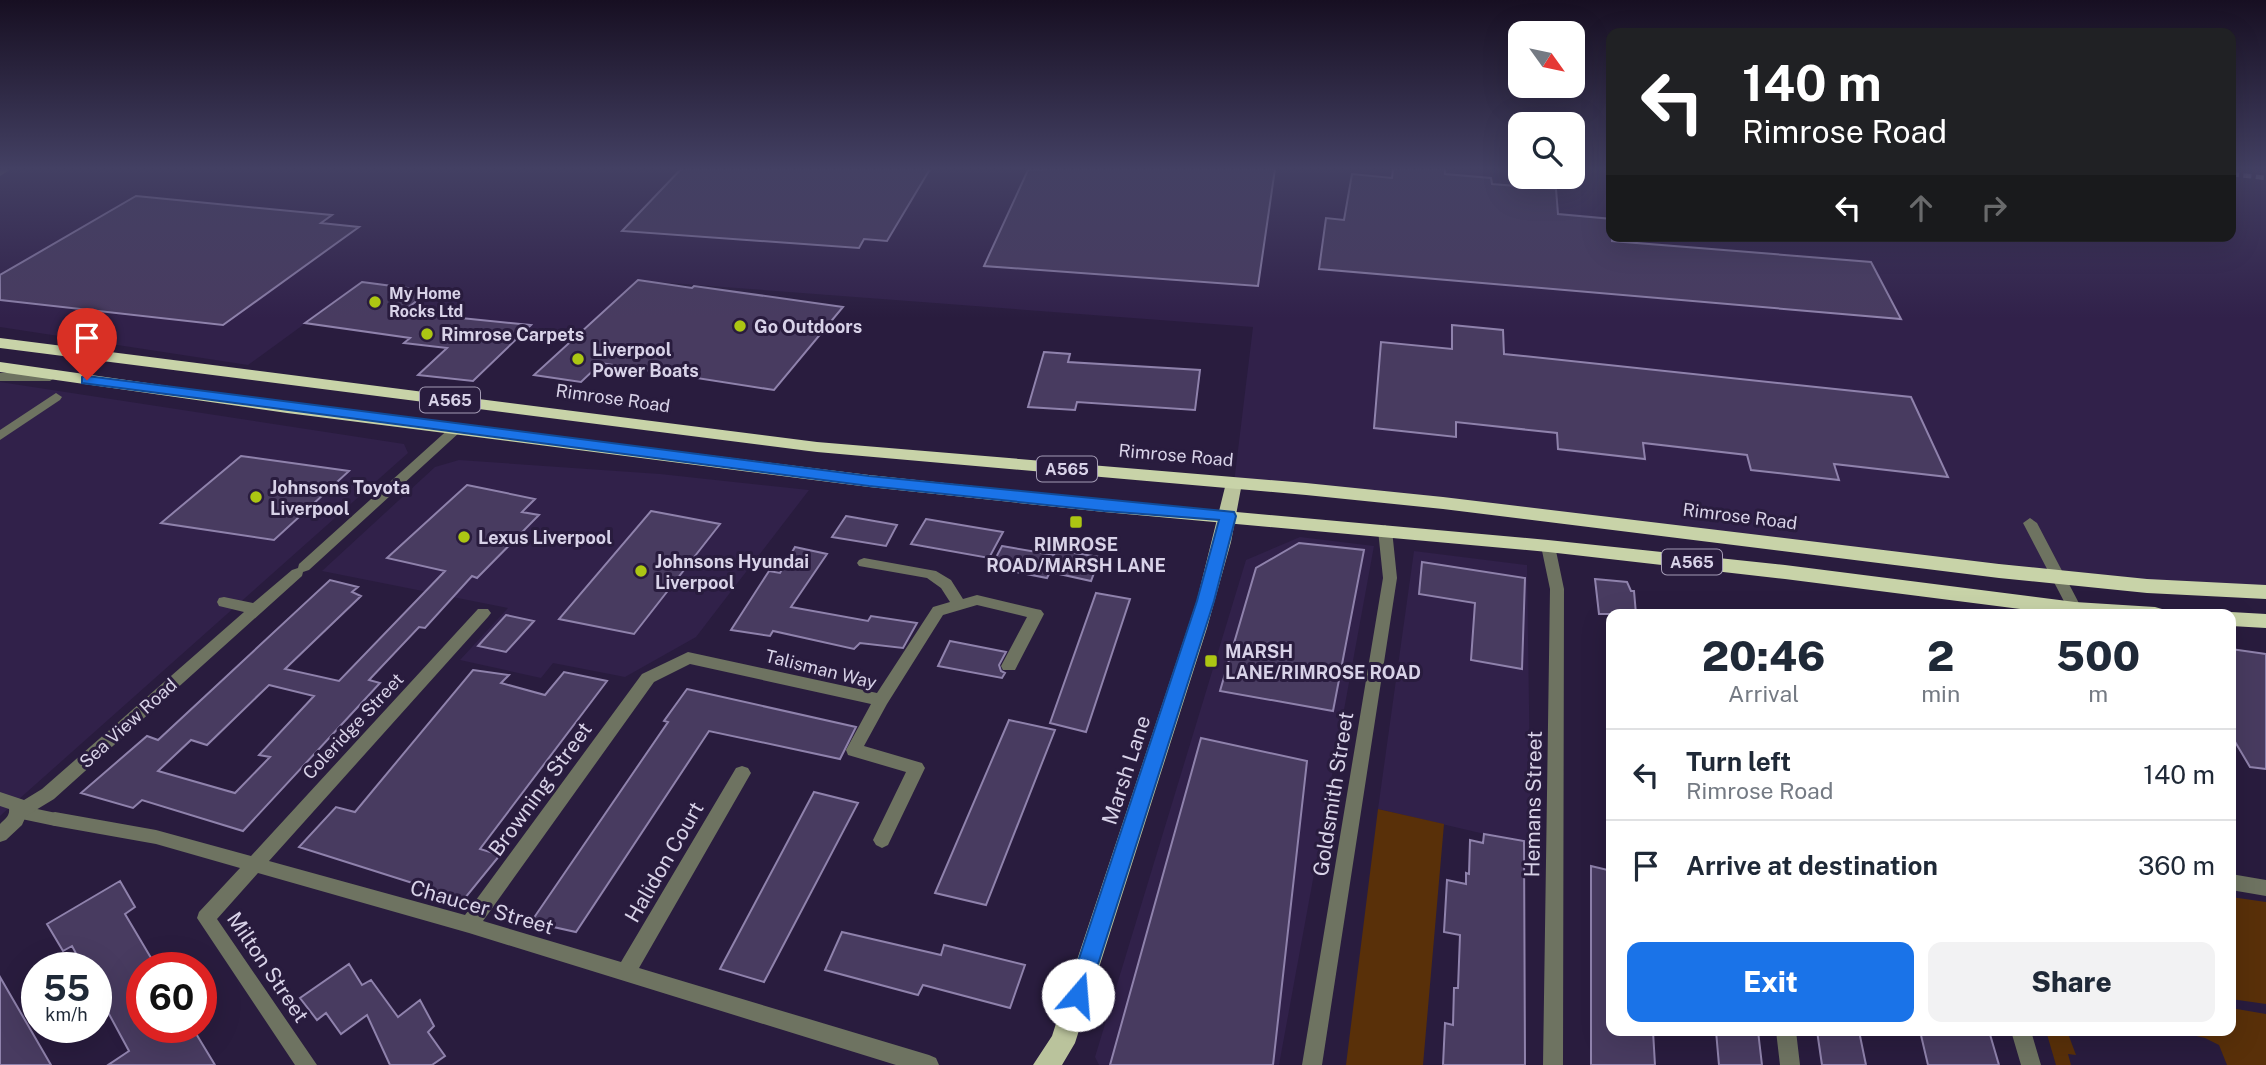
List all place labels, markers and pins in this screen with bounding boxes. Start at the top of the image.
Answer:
place label: My Home Rocks Ltd [389,284,463,321]
marker: My Home Rocks Ltd [367,294,383,310]
pin [57,308,117,380]
place label: Go Outdoors [754,316,862,337]
marker: Go Outdoors [732,318,748,334]
place label: Rimrose Carpets [441,324,584,345]
marker: Rimrose Carpets [419,326,435,342]
place label: Liverpool Power Boats [592,339,699,381]
marker: Liverpool Power Boats [570,351,586,367]
place label: Johnsons Toyota Liverpool [270,477,410,519]
marker: Johnsons Toyota Liverpool [248,489,264,505]
marker: RIMROSE ROAD/MARSH LANE [1068,514,1084,530]
place label: Lexus Liverpool [478,527,612,548]
marker: Lexus Liverpool [456,529,472,545]
place label: RIMROSE ROAD/MARSH LANE [986,534,1166,576]
place label: Johnsons Hyundai Liverpool [655,551,809,593]
marker: Johnsons Hyundai Liverpool [633,563,649,579]
place label: MARSH LANE/RIMROSE ROAD [1225,641,1421,683]
marker: MARSH LANE/RIMROSE ROAD [1203,653,1219,669]

